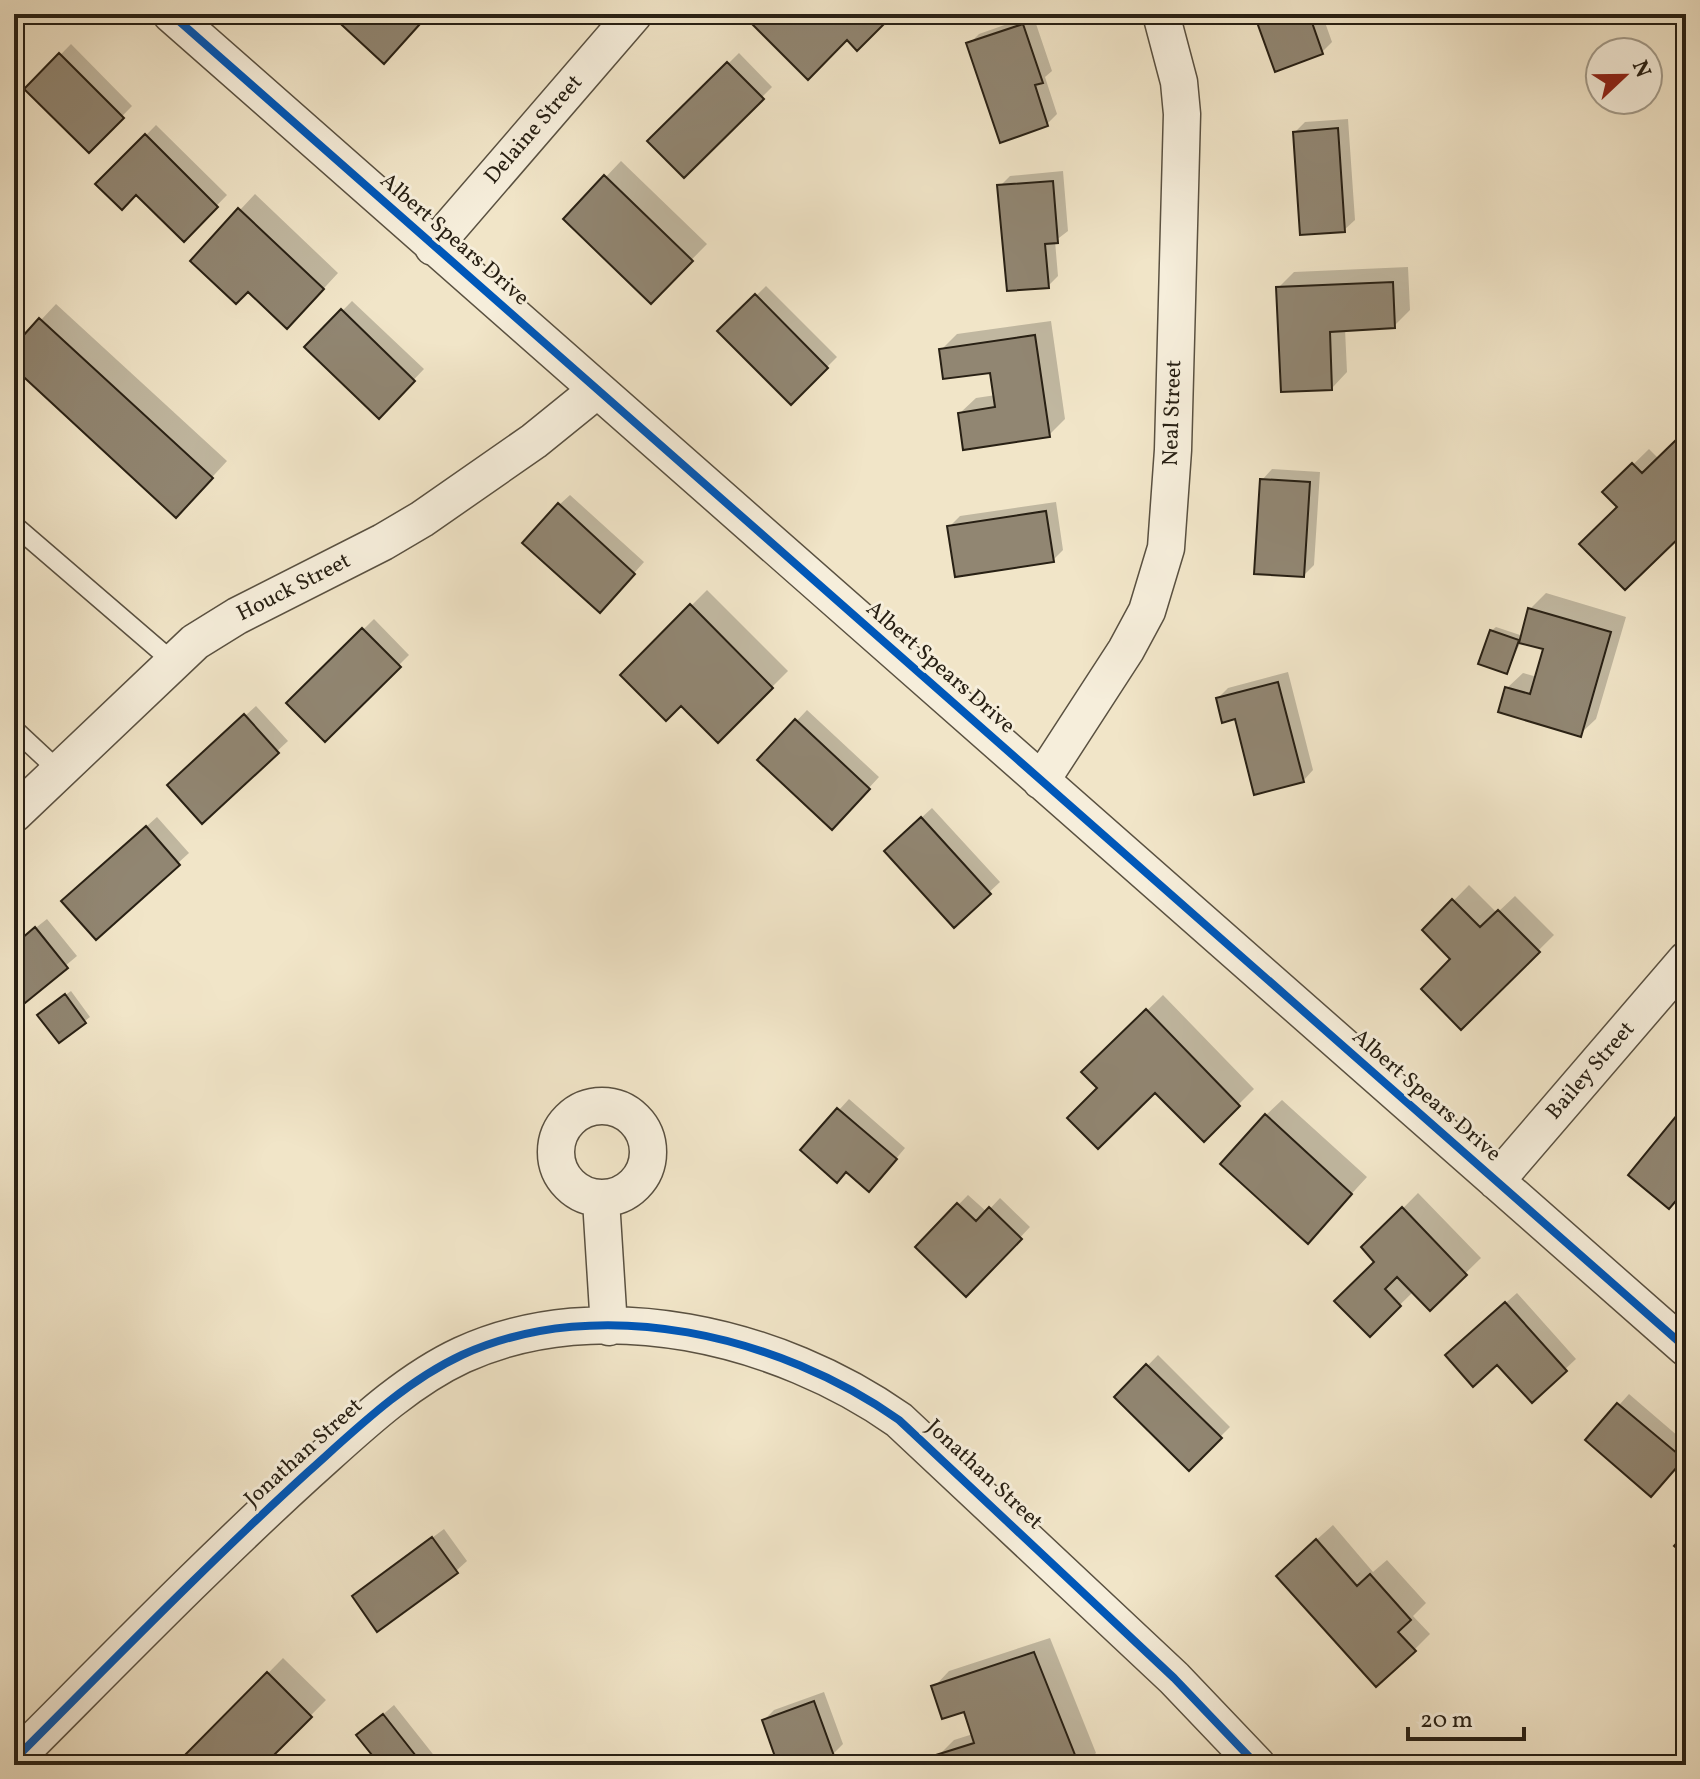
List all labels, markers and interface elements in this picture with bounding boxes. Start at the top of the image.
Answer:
north arrow [1584,36,1664,116]
text: N [1623,56,1658,83]
street label: Delaine Street [478,68,591,192]
street label: Albert Spears Drive [373,166,535,314]
street label: Neal Street [1156,359,1190,467]
street label: Houck Street [232,546,357,630]
street label: Albert Spears Drive [859,594,1021,742]
street label: Bailey Street [1539,1015,1643,1127]
street label: Albert Spears Drive [1345,1022,1507,1170]
street label: Jonathan Street [238,1391,370,1515]
street label: Jonathan Street [919,1413,1050,1538]
scale bar [1408,1691,1524,1741]
text: 20 m [1420,1704,1473,1738]

